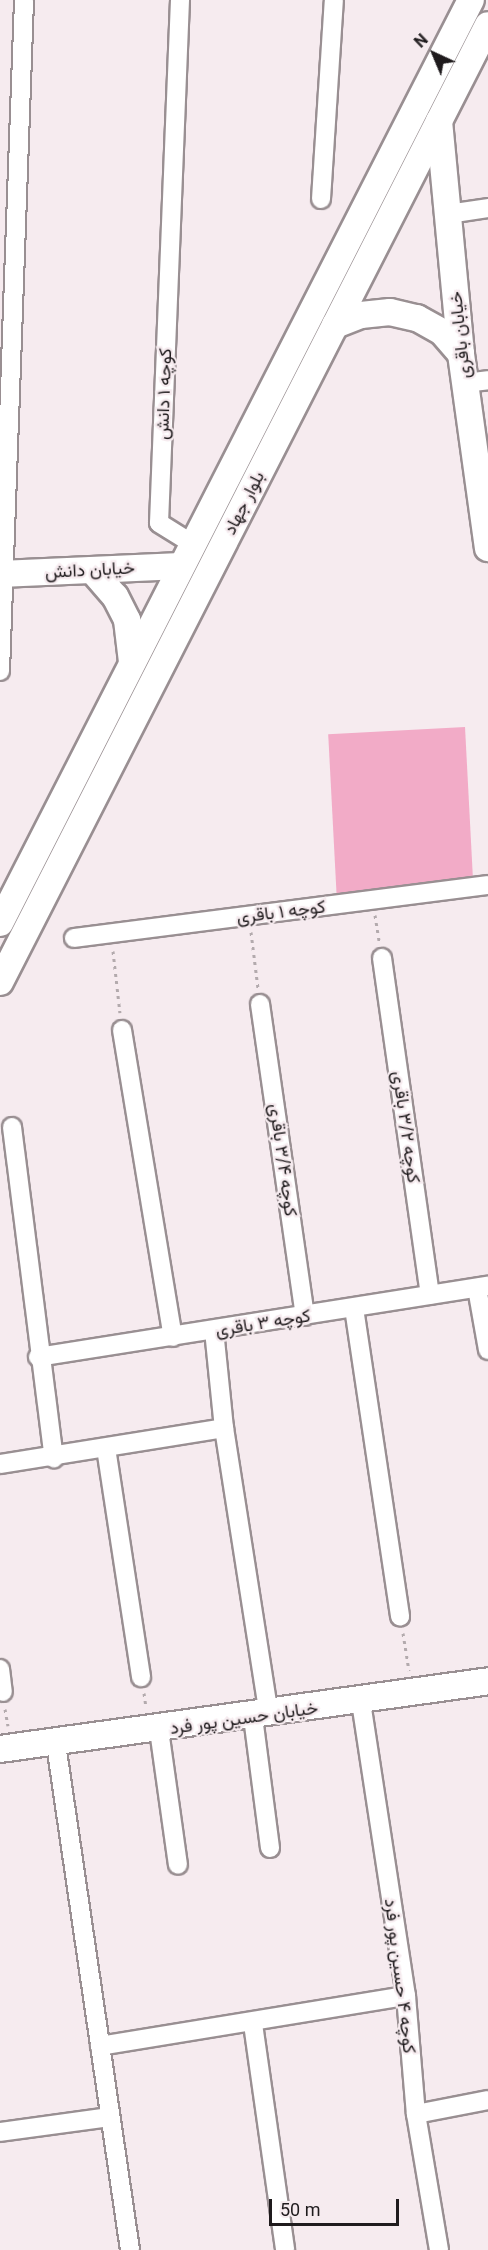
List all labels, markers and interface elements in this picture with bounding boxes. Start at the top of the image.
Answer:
north arrow [404,24,464,84]
text: N [410,30,432,51]
street label: خیابان باقری [445,290,475,380]
street label: کوچه ۱ دانش [152,348,176,440]
street label: بلوار جهاد [219,468,269,538]
street label: خیابان دانش [44,557,136,583]
street label: کوچه ۱ باقری [235,896,327,928]
street label: کوچه ۳/۲ باقری [387,1070,425,1184]
street label: کوچه ۳/۴ باقری [264,1102,302,1218]
street label: کوچه ۳ باقری [214,1305,312,1341]
street label: خیابان حسین پور فرد [169,1697,319,1739]
street label: کوچه ۴ حسین پور فرد [380,1897,420,2055]
scale bar [272,2187,402,2225]
text: 50 m [280,2199,320,2220]

